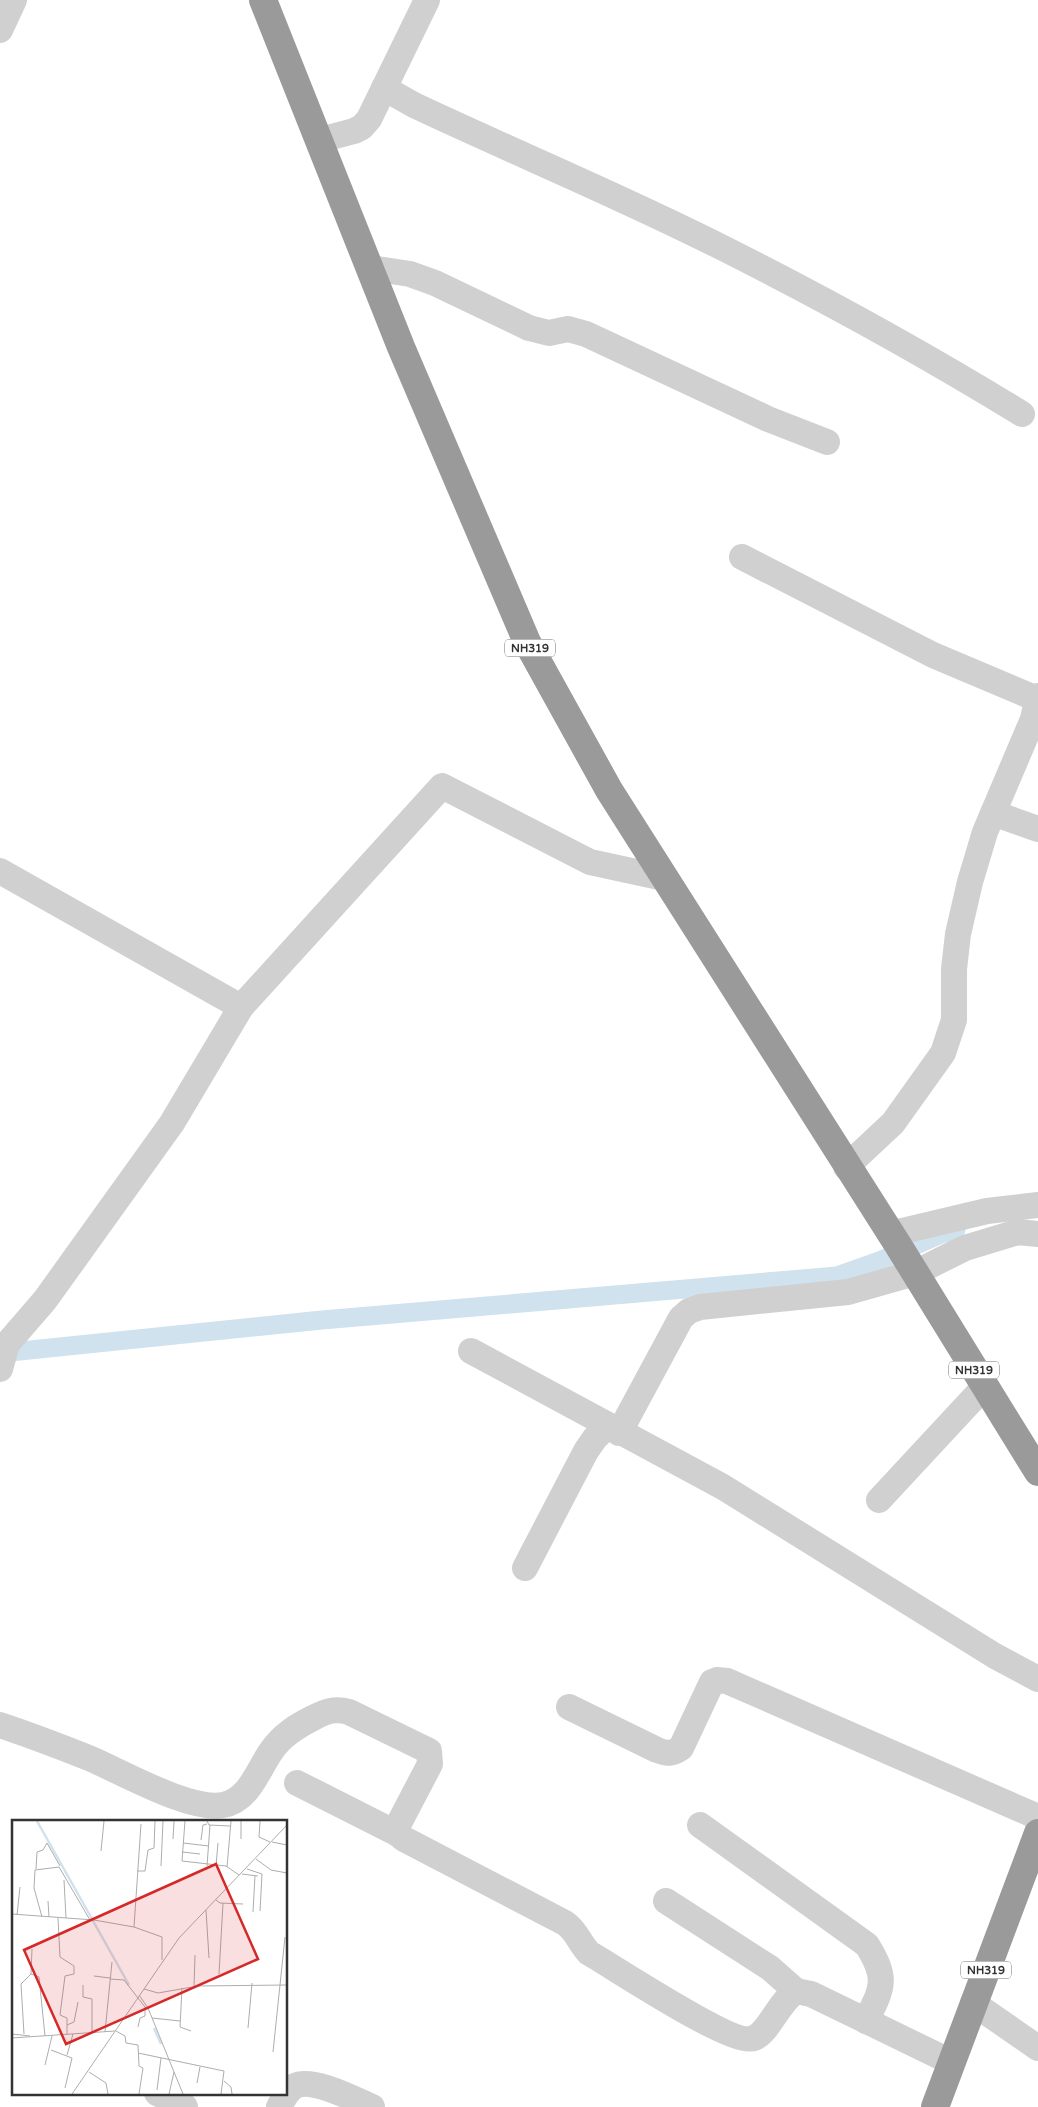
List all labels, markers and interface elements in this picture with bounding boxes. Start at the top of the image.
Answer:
road number: NH319 [505,640,555,656]
road number: NH319 [949,1362,999,1378]
inset map [12,1820,288,2094]
road number: NH319 [961,1962,1011,1978]

